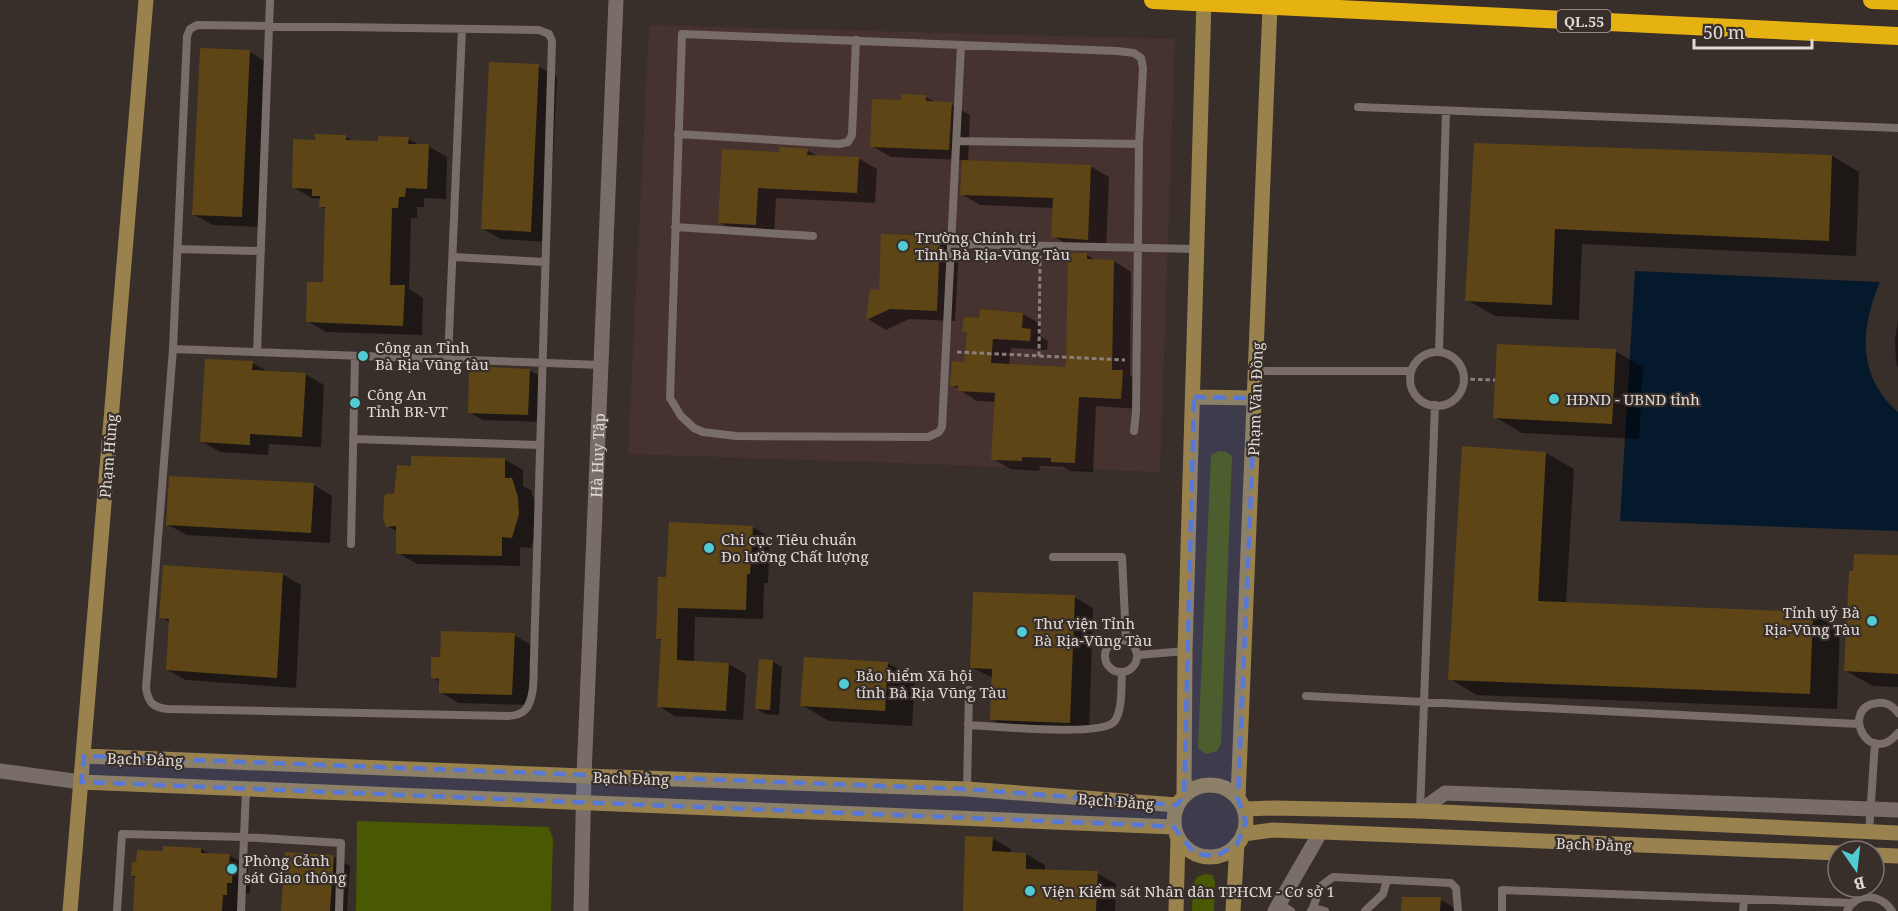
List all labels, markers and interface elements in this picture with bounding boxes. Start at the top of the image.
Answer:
road number: QL.55 [1557,10,1611,32]
scale bar [1694,12,1812,50]
text: 50 m [1703,20,1745,44]
place label: Trường Chính trị Tỉnh Bà Rịa-Vũng Tàu [915,227,1070,264]
marker: Trường Chính trị Tỉnh Bà Rịa-Vũng Tàu [896,239,910,253]
place label: Công an Tỉnh Bà Rịa Vũng tàu [375,337,489,374]
street label: Phạm Văn Đồng [1243,342,1267,456]
marker: Công an Tỉnh Bà Rịa Vũng tàu [356,349,370,363]
place label: Công An Tỉnh BR-VT [367,384,448,421]
place label: HĐND - UBND tỉnh [1566,389,1700,409]
marker: HĐND - UBND tỉnh [1547,392,1561,406]
marker: Công An Tỉnh BR-VT [348,396,362,410]
street label: Phạm Hùng [94,413,122,499]
street label: Hà Huy Tập [585,413,609,498]
place label: Chi cục Tiêu chuẩn Đo lường Chất lượng [721,529,869,566]
marker: Chi cục Tiêu chuẩn Đo lường Chất lượng [702,541,716,555]
place label: Tỉnh uỷ Bà Rịa-Vũng Tàu [1764,602,1860,639]
place label: Thư viện Tỉnh Bà Rịa-Vũng Tàu [1034,613,1152,650]
marker: Tỉnh uỷ Bà Rịa-Vũng Tàu [1865,614,1879,628]
marker: Thư viện Tỉnh Bà Rịa-Vũng Tàu [1015,625,1029,639]
place label: Bảo hiểm Xã hội tỉnh Bà Rịa Vũng Tàu [856,665,1007,702]
marker: Bảo hiểm Xã hội tỉnh Bà Rịa Vũng Tàu [837,677,851,691]
street label: Bạch Đằng [107,748,183,770]
street label: Bạch Đằng [593,767,669,789]
street label: Bạch Đằng [1077,788,1155,814]
street label: Bạch Đằng [1556,833,1632,855]
north arrow [1826,839,1886,899]
place label: Phòng Cảnh sát Giao thông [244,850,346,887]
marker: Phòng Cảnh sát Giao thông [225,862,239,876]
text: B [1852,872,1868,896]
place label: Viện Kiểm sát Nhân dân TPHCM - Cơ sở 1 [1042,881,1335,901]
marker: Viện Kiểm sát Nhân dân TPHCM - Cơ sở 1 [1023,884,1037,898]

